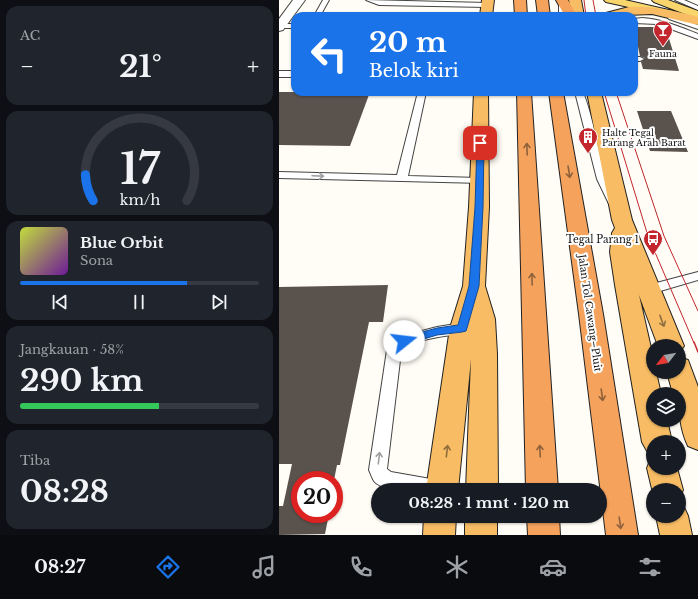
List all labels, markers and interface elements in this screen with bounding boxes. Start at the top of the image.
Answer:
bar icon: Fauna [652,19,674,47]
text: 20 m [369,25,447,60]
text: AC [20,27,40,44]
icon: left [303,28,355,80]
text: 21° [119,48,162,85]
place label: Fauna [649,48,677,59]
text: − [20,53,34,80]
text: + [247,53,259,80]
text: Belok kiri [369,60,459,82]
pin [463,126,497,160]
building icon: Halte Tegal Parang Arah Barat [577,126,599,154]
place label: Halte Tegal Parang Arah Barat [602,127,686,148]
icon: arrive [469,132,491,154]
one-way arrow [523,143,530,156]
text: 17 [120,144,160,195]
one-way arrow [565,165,573,178]
one-way arrow [311,172,324,180]
text: km/h [119,190,160,208]
bus stop icon: Tegal Parang 1 [642,228,664,256]
text: Blue Orbit [80,233,163,252]
place label: Tegal Parang 1 [566,233,639,246]
text: Sona [80,252,113,269]
street label: Jalan Tol Cawang–Pluit [575,252,605,373]
one-way arrow [529,273,536,286]
icon: previous [49,291,71,313]
icon: pause [128,291,150,313]
icon: next [208,291,230,313]
one-way arrow [659,315,667,327]
position arrow [383,320,425,362]
north arrow [646,339,686,379]
map controls [646,339,686,523]
text: Jangkauan · 58% [20,341,124,358]
text: 290 km [20,362,143,399]
button: layers [646,387,686,427]
one-way arrow [598,388,606,401]
button: + [646,435,686,475]
one-way arrow [443,445,451,458]
one-way arrow [536,445,544,458]
text: Tiba [20,452,50,469]
one-way arrow [375,452,383,465]
speed limit sign: 20 [291,471,343,523]
text: 08:28 [20,473,109,510]
button: − [646,483,686,523]
text: 08:28 · 1 mnt · 120 m [409,493,569,512]
one-way arrow [616,516,624,529]
icon: directions [154,553,182,581]
icon: music [250,553,278,581]
icon: phone [347,553,375,581]
icon: climate [443,553,471,581]
icon: car [539,553,567,581]
icon: filters [636,553,664,581]
text: 08:27 [34,556,85,578]

